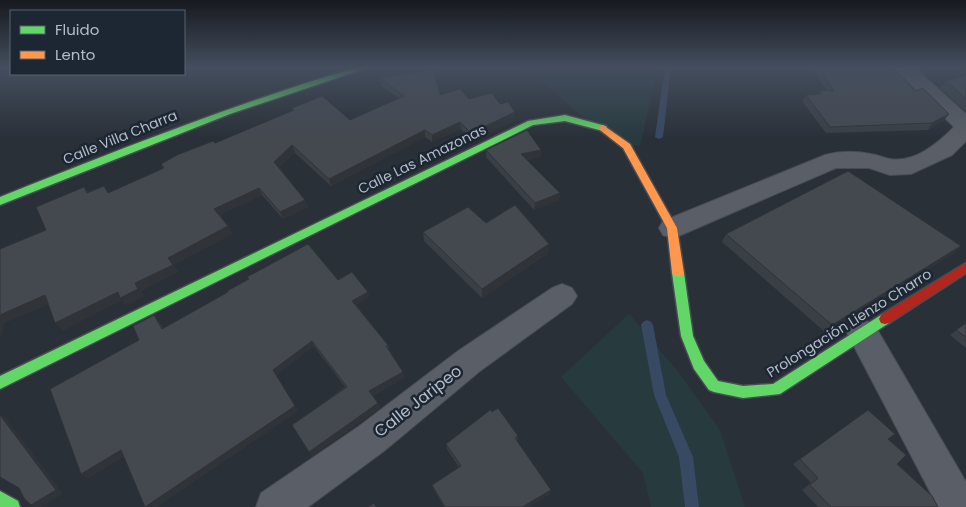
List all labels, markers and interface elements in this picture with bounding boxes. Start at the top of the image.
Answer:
legend [10,10,185,75]
text: Fluido [55,19,99,40]
text: Lento [55,44,95,65]
street label: Calle Villa Charra [60,105,180,169]
street label: Calle Las Amazonas [354,119,490,199]
street label: Prolongación Lienzo Charro [763,264,935,382]
street label: Calle Jaripeo [369,359,467,443]

